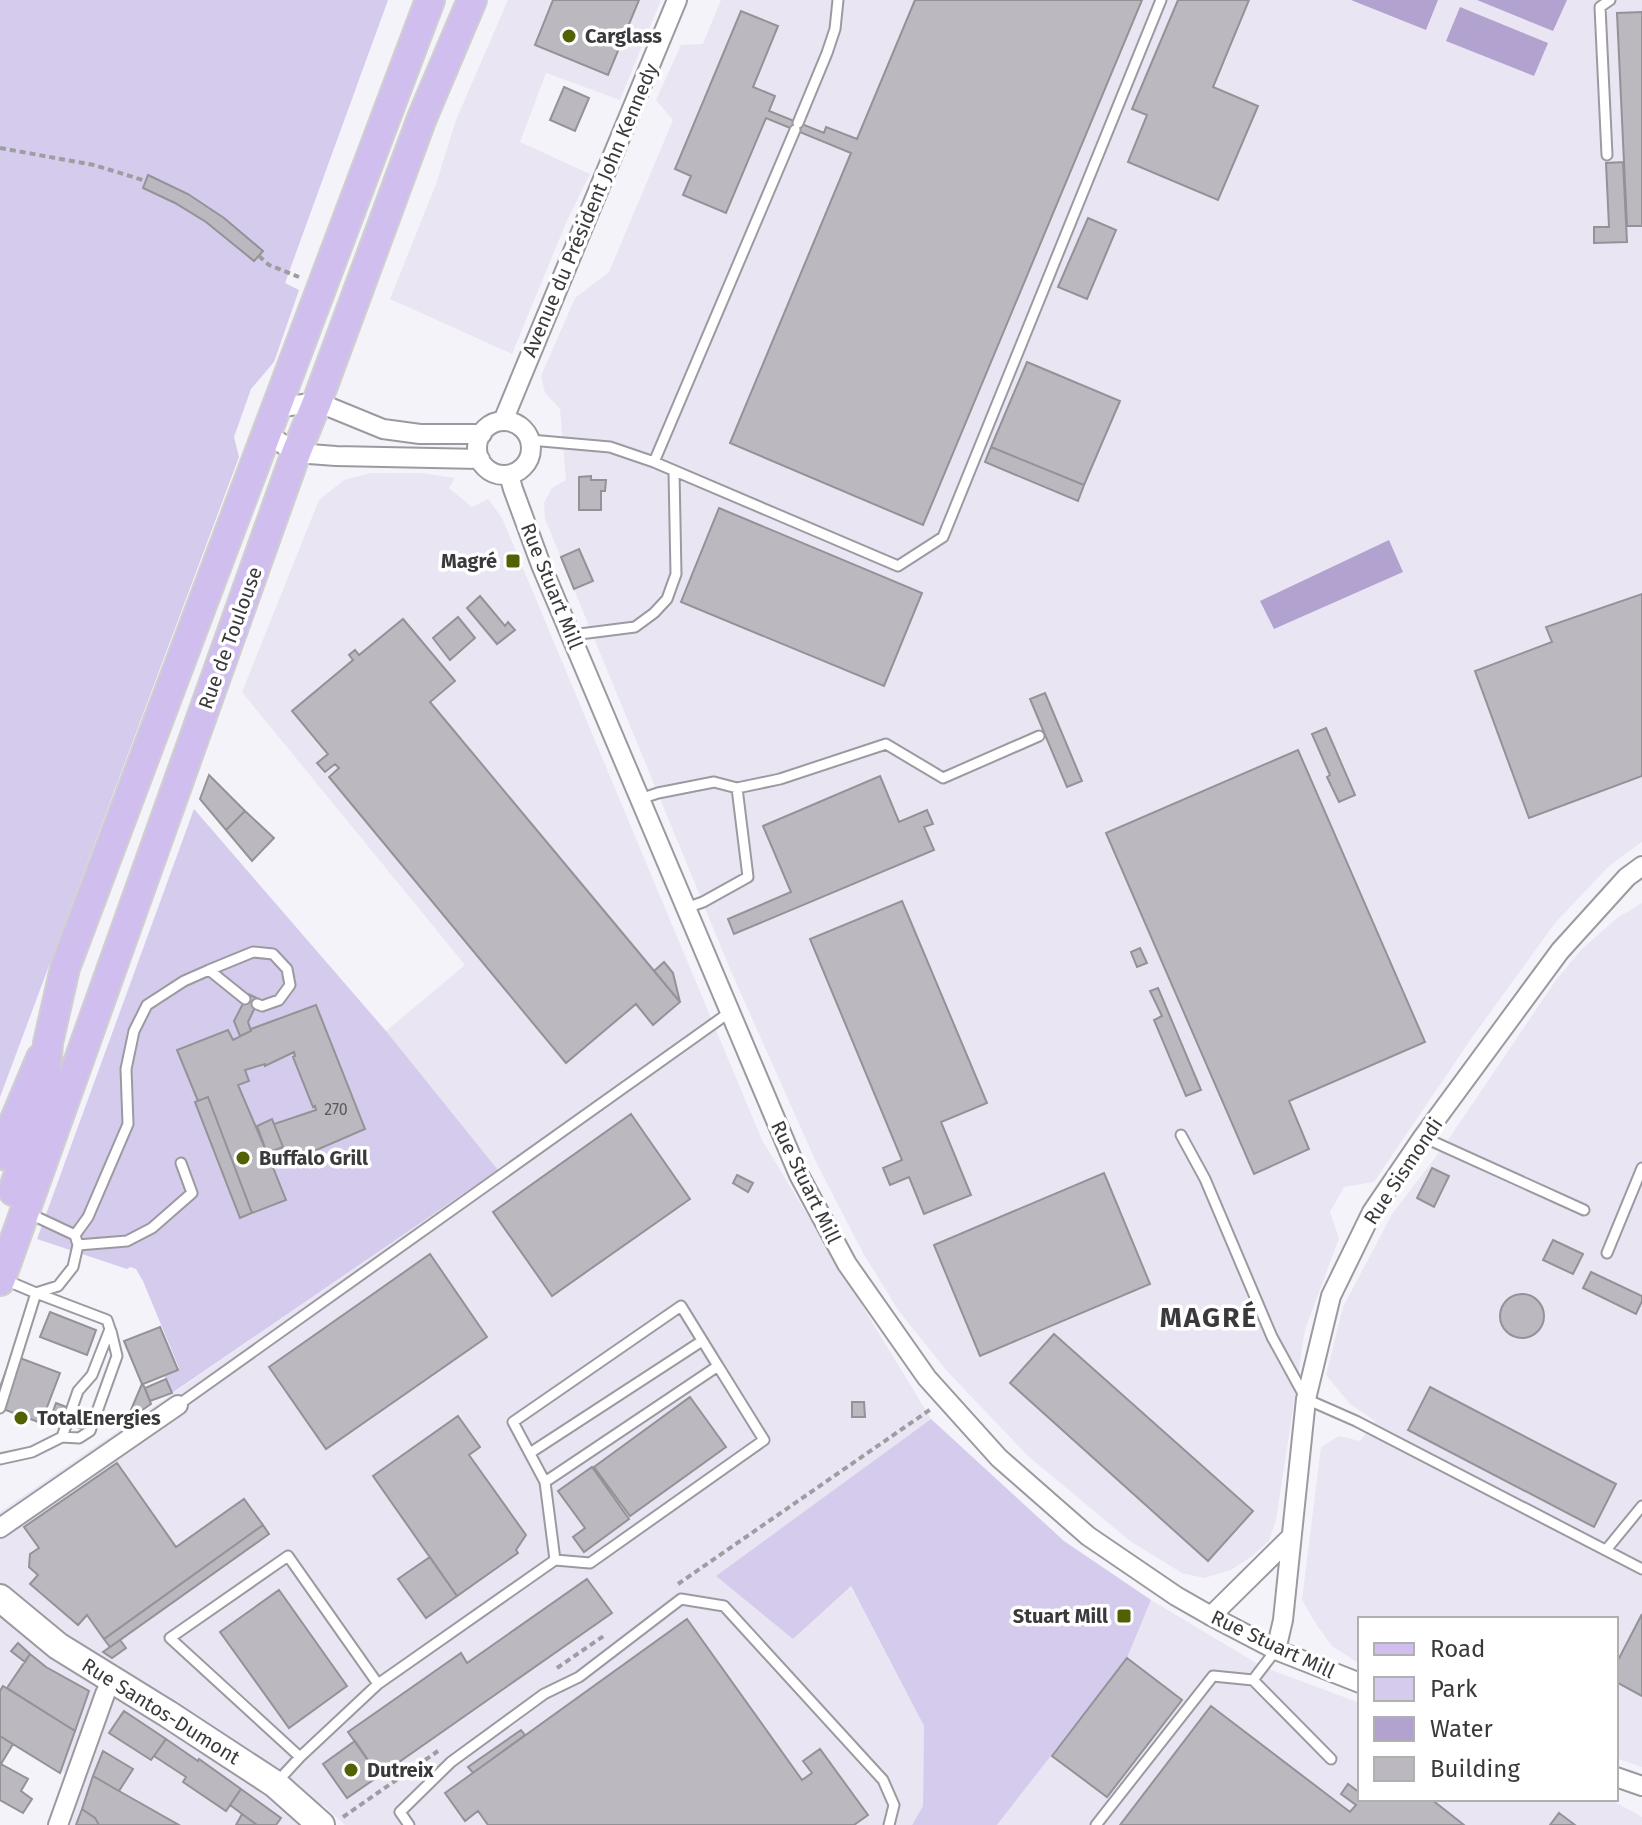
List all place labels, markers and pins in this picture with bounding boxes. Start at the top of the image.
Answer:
place label: Carglass [585,24,662,48]
marker: Carglass [560,27,578,45]
place label: Magré [441,549,497,573]
marker: Magré [504,552,522,570]
place label: Buffalo Grill [259,1146,368,1170]
marker: Buffalo Grill [234,1149,252,1167]
place label: TotalEnergies [37,1406,161,1430]
marker: TotalEnergies [12,1409,30,1427]
place label: Stuart Mill [1013,1604,1108,1628]
marker: Stuart Mill [1115,1607,1133,1625]
place label: Dutreix [367,1758,434,1782]
marker: Dutreix [342,1761,360,1779]

